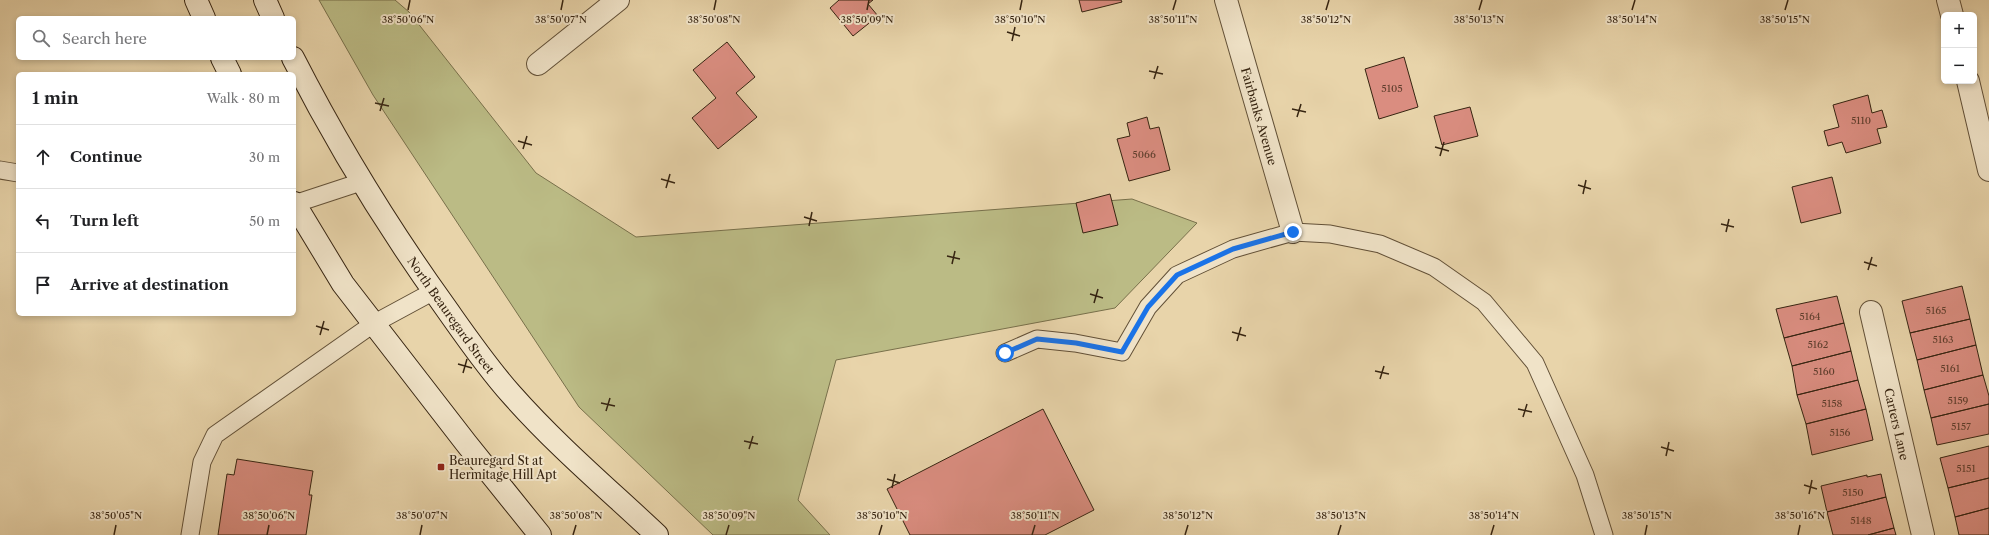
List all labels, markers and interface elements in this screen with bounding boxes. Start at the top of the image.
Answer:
map controls [1941,12,1977,84]
button: + [1941,12,1977,48]
text: 38°50'06"N [382,13,434,26]
text: 38°50'07"N [535,13,587,26]
text: 38°50'08"N [688,13,740,26]
text: 38°50'09"N [841,13,893,26]
text: 38°50'10"N [994,13,1046,26]
text: 38°50'11"N [1149,13,1197,26]
text: 38°50'12"N [1301,13,1351,26]
text: 38°50'13"N [1454,13,1504,26]
text: 38°50'14"N [1607,13,1657,26]
text: 38°50'15"N [1760,13,1810,26]
search box [16,16,296,60]
icon: search [30,27,52,49]
text: Search here [62,29,147,48]
button: − [1941,48,1977,84]
street label: Fairbanks Avenue [1238,66,1281,167]
house number: 5105 [1381,82,1403,95]
text: 1 min [32,88,79,108]
text: Walk · 80 m [207,90,280,106]
house number: 5110 [1851,114,1871,127]
icon: ahead [32,146,54,168]
text: Continue [70,147,142,166]
house number: 5066 [1132,148,1156,161]
text: 30 m [249,149,280,165]
icon: left [32,210,54,232]
text: Turn left [70,211,139,230]
text: 50 m [249,213,280,229]
route end [1284,223,1302,241]
street label: North Beauregard Street [405,254,498,377]
icon: arrive [32,274,54,296]
text: Arrive at destination [70,275,229,294]
house number: 5165 [1926,304,1946,317]
house number: 5164 [1799,310,1821,323]
house number: 5163 [1933,333,1954,346]
house number: 5162 [1807,338,1829,351]
route start [996,344,1014,362]
house number: 5161 [1940,362,1961,375]
house number: 5160 [1813,365,1835,378]
street label: Carters Lane [1881,386,1913,462]
house number: 5159 [1948,394,1969,407]
house number: 5158 [1822,397,1843,410]
house number: 5157 [1951,420,1971,433]
house number: 5156 [1830,426,1851,439]
place label: Beauregard St at Hermitage Hill Apt [449,453,557,482]
marker: Beauregard St at Hermitage Hill Apt [436,462,446,472]
house number: 5151 [1956,462,1976,475]
house number: 5150 [1842,486,1864,499]
text: 38°50'05"N [90,509,142,522]
text: 38°50'06"N [243,509,295,522]
text: 38°50'07"N [396,509,448,522]
text: 38°50'08"N [550,509,602,522]
text: 38°50'09"N [703,509,755,522]
text: 38°50'10"N [856,509,908,522]
text: 38°50'11"N [1011,509,1059,522]
text: 38°50'12"N [1163,509,1213,522]
text: 38°50'13"N [1316,509,1366,522]
text: 38°50'14"N [1469,509,1519,522]
text: 38°50'15"N [1622,509,1672,522]
text: 38°50'16"N [1775,509,1825,522]
house number: 5148 [1850,514,1872,527]

